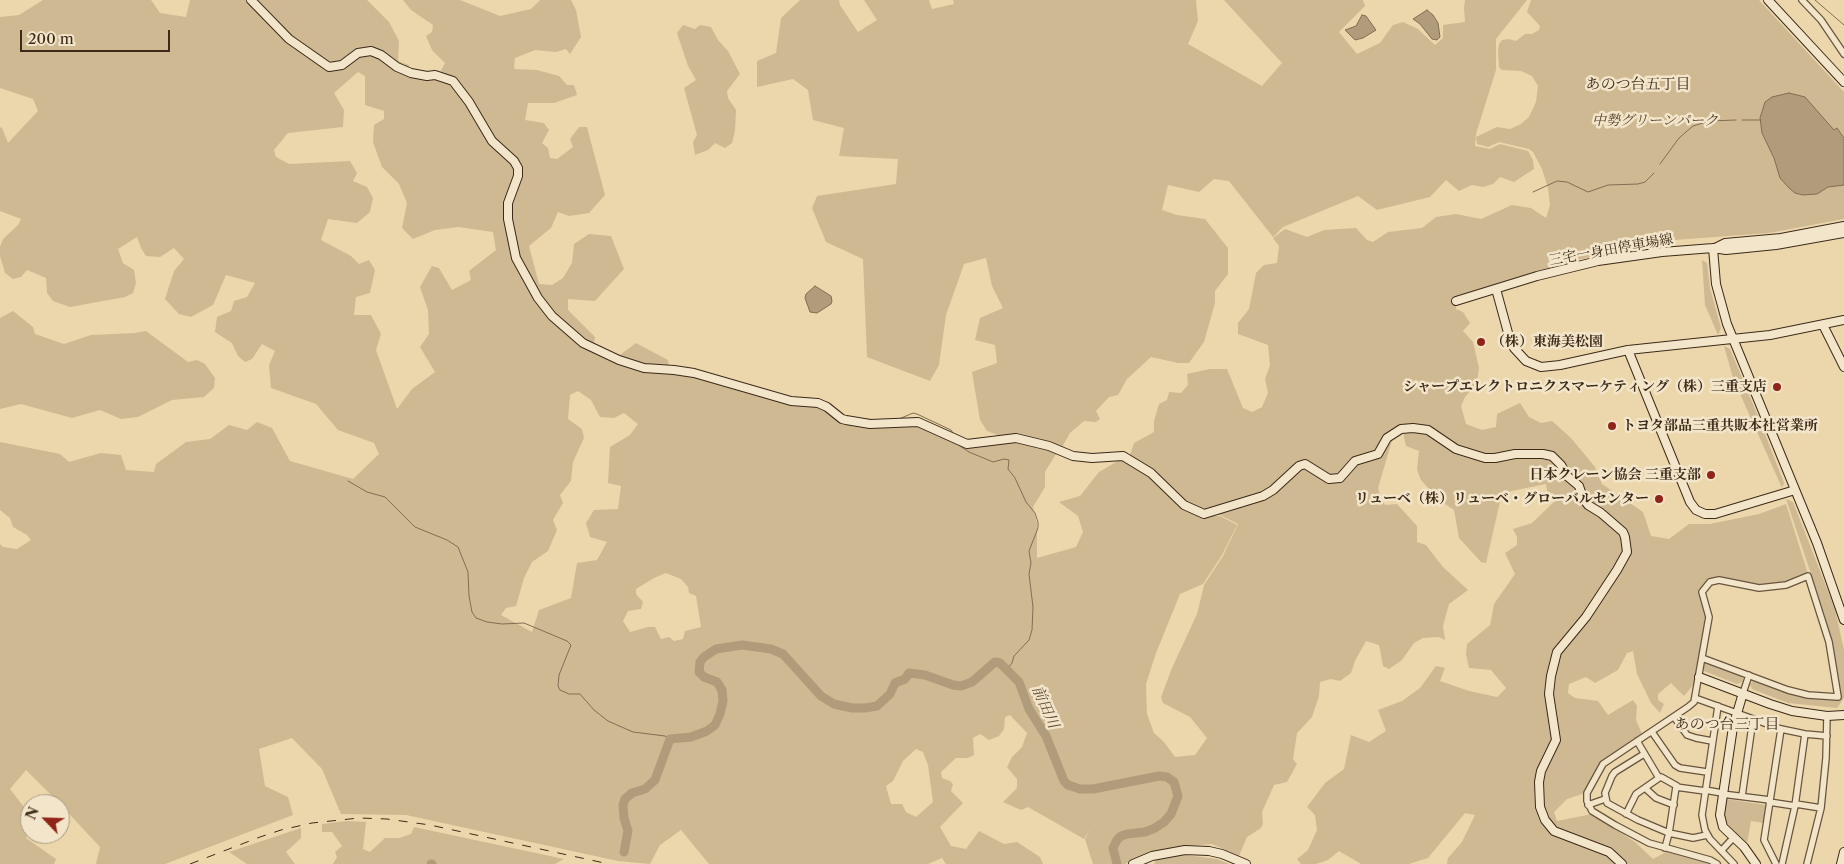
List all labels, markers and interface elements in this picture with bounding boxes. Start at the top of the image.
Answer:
scale bar [22,20,172,52]
text: 200 m [28,29,74,48]
district label: あのつ台五丁目 [1586,76,1690,94]
park label: 中勢グリーンパーク [1592,113,1718,129]
street label: 三宅一身田停車場線 [1547,231,1675,269]
place label: （株）東海美松園 [1491,334,1603,350]
marker: （株）東海美松園 [1475,336,1487,348]
place label: シャープエレクトロニクスマーケティング（株）三重支店 [1403,379,1767,395]
marker: シャープエレクトロニクスマーケティング（株）三重支店 [1771,381,1783,393]
place label: トヨタ部品三重共販本社営業所 [1622,418,1818,434]
marker: トヨタ部品三重共販本社営業所 [1606,420,1618,432]
place label: 日本クレーン協会 三重支部 [1529,467,1701,483]
marker: 日本クレーン協会 三重支部 [1705,469,1717,481]
place label: リューベ（株）リューベ・グローバルセンター [1355,491,1649,507]
marker: リューベ（株）リューベ・グローバルセンター [1653,493,1665,505]
water label: 前田川 [1028,683,1062,731]
district label: あのつ台三丁目 [1675,716,1779,734]
north arrow [20,794,70,844]
text: N [22,804,43,823]

